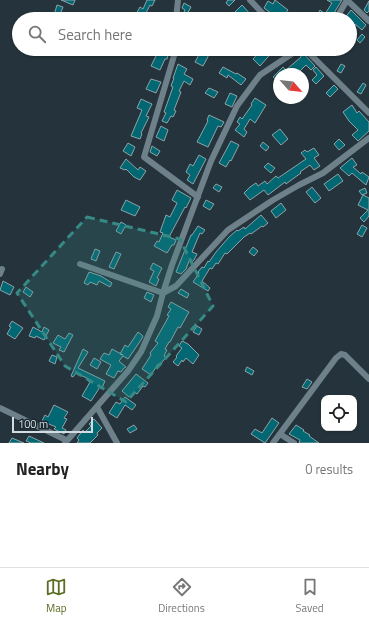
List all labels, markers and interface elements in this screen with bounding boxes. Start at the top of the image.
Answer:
search box [12,12,357,56]
icon: search [26,23,48,45]
text: Search here [58,23,132,46]
north arrow [273,68,309,104]
map controls [321,395,357,431]
button: locate [321,395,357,431]
scale bar [12,415,93,434]
text: 100 m [18,416,48,432]
text: Nearby [16,456,69,482]
text: 0 results [305,459,353,479]
tab: Map [45,576,67,616]
tab: Directions [158,576,205,616]
tab: Saved [296,576,324,616]

